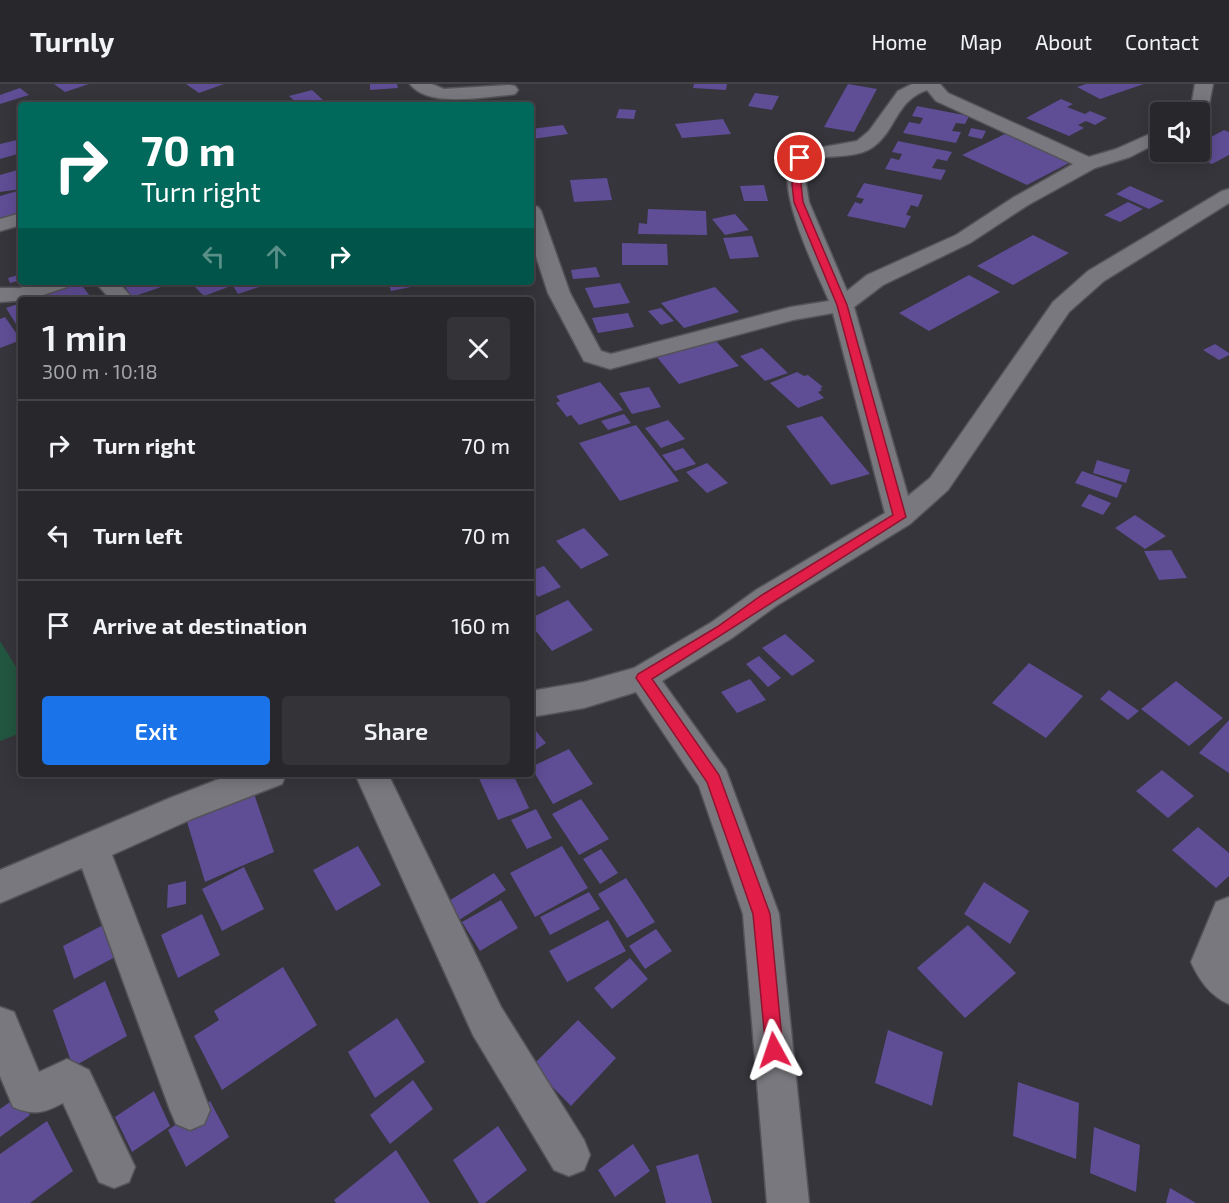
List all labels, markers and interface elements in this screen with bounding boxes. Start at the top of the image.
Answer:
text: Turnly [30,24,114,58]
text: Home [871,29,927,54]
text: Map [960,29,1002,54]
text: About [1035,29,1092,54]
text: Contact [1125,29,1199,54]
map controls [1150,102,1210,162]
button: sound [1150,102,1210,162]
text: 70 m [141,124,236,174]
icon: right [42,126,120,204]
pin [774,132,825,183]
icon: arrive [783,141,816,174]
text: Turn right [141,175,261,207]
icon: left [197,240,230,273]
icon: ahead [260,240,293,273]
icon: right [323,240,356,273]
text: 1 min [42,315,127,358]
button: close [447,317,510,380]
text: 300 m · 10:18 [42,359,158,383]
icon: right [42,429,75,462]
text: Turn right [93,432,195,458]
text: 70 m [461,432,510,458]
icon: left [42,519,75,552]
text: Turn left [93,522,182,548]
text: 70 m [461,522,510,548]
icon: arrive [42,609,75,642]
text: Arrive at destination [93,612,307,638]
text: 160 m [451,612,510,638]
button: Exit [42,696,270,765]
button: Share [282,696,510,765]
position arrow [742,1018,806,1082]

